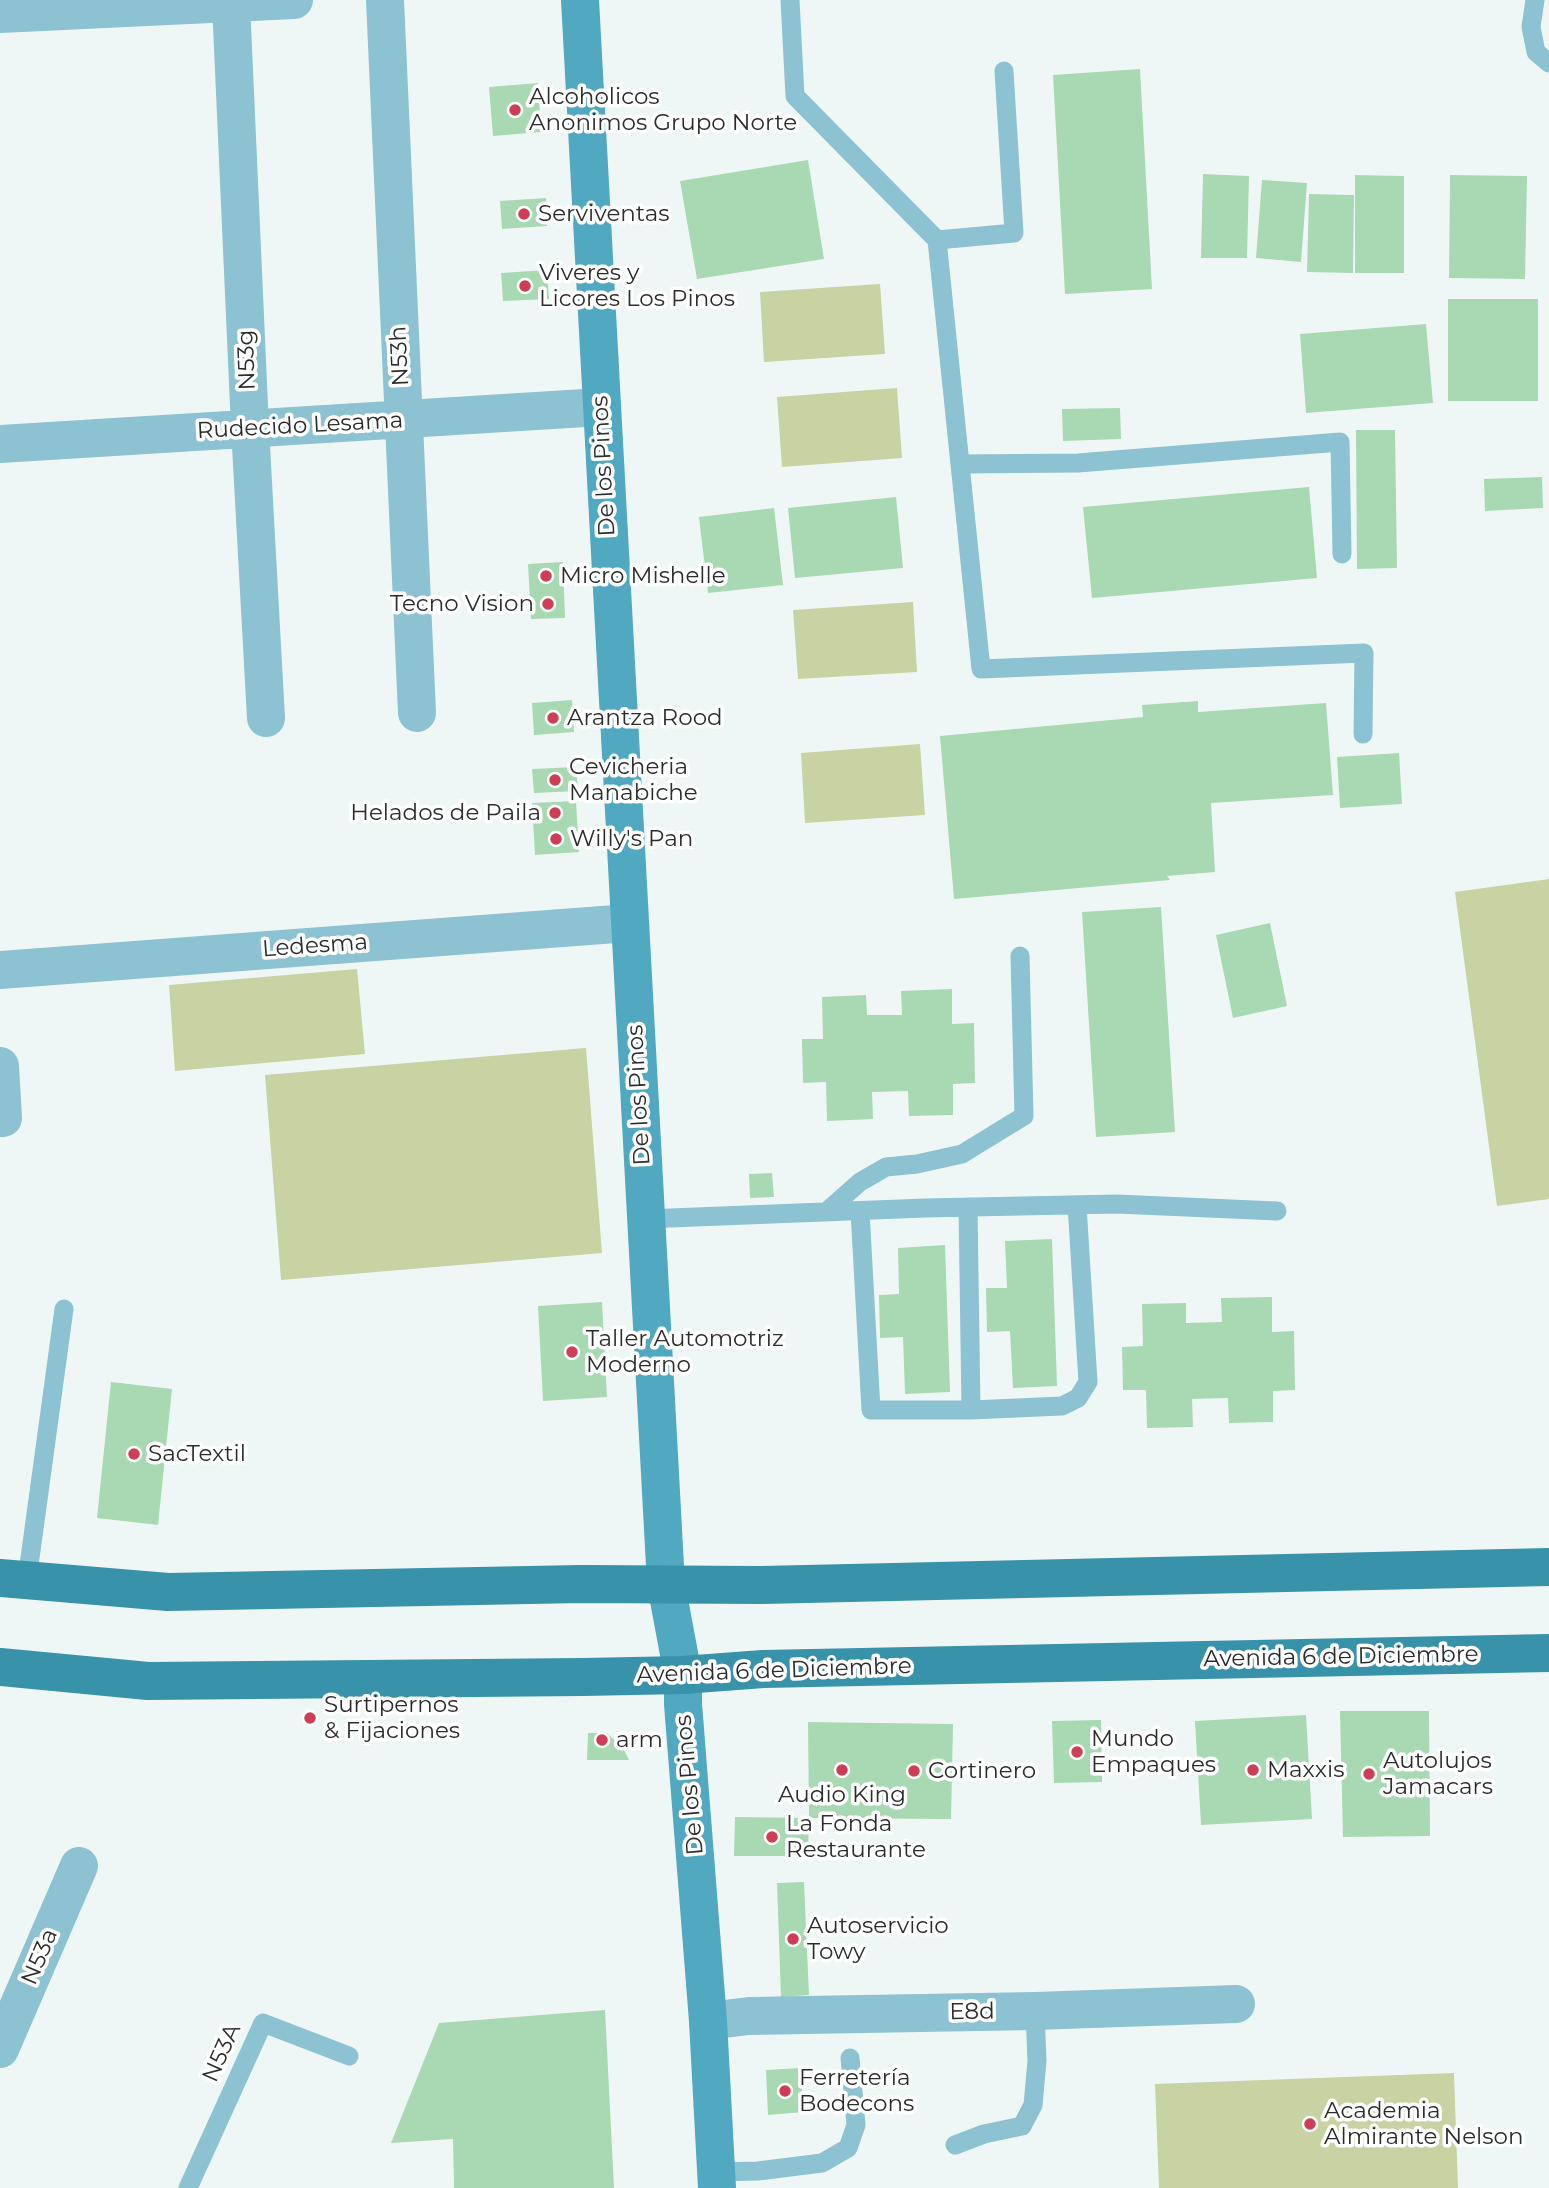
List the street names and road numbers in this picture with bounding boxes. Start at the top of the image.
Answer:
street label: N53h [385,325,415,387]
street label: N53g [232,329,262,391]
street label: De los Pinos [587,395,621,537]
street label: Rudecido Lesama [196,407,404,445]
street label: Ledesma [261,929,369,963]
street label: De los Pinos [622,1024,656,1166]
street label: Avenida 6 de Diciembre [1203,1641,1479,1673]
street label: Avenida 6 de Diciembre [636,1652,912,1690]
street label: De los Pinos [670,1714,710,1856]
street label: N53a [16,1925,64,1989]
street label: E8d [949,1998,995,2026]
street label: N53A [197,2019,247,2087]

